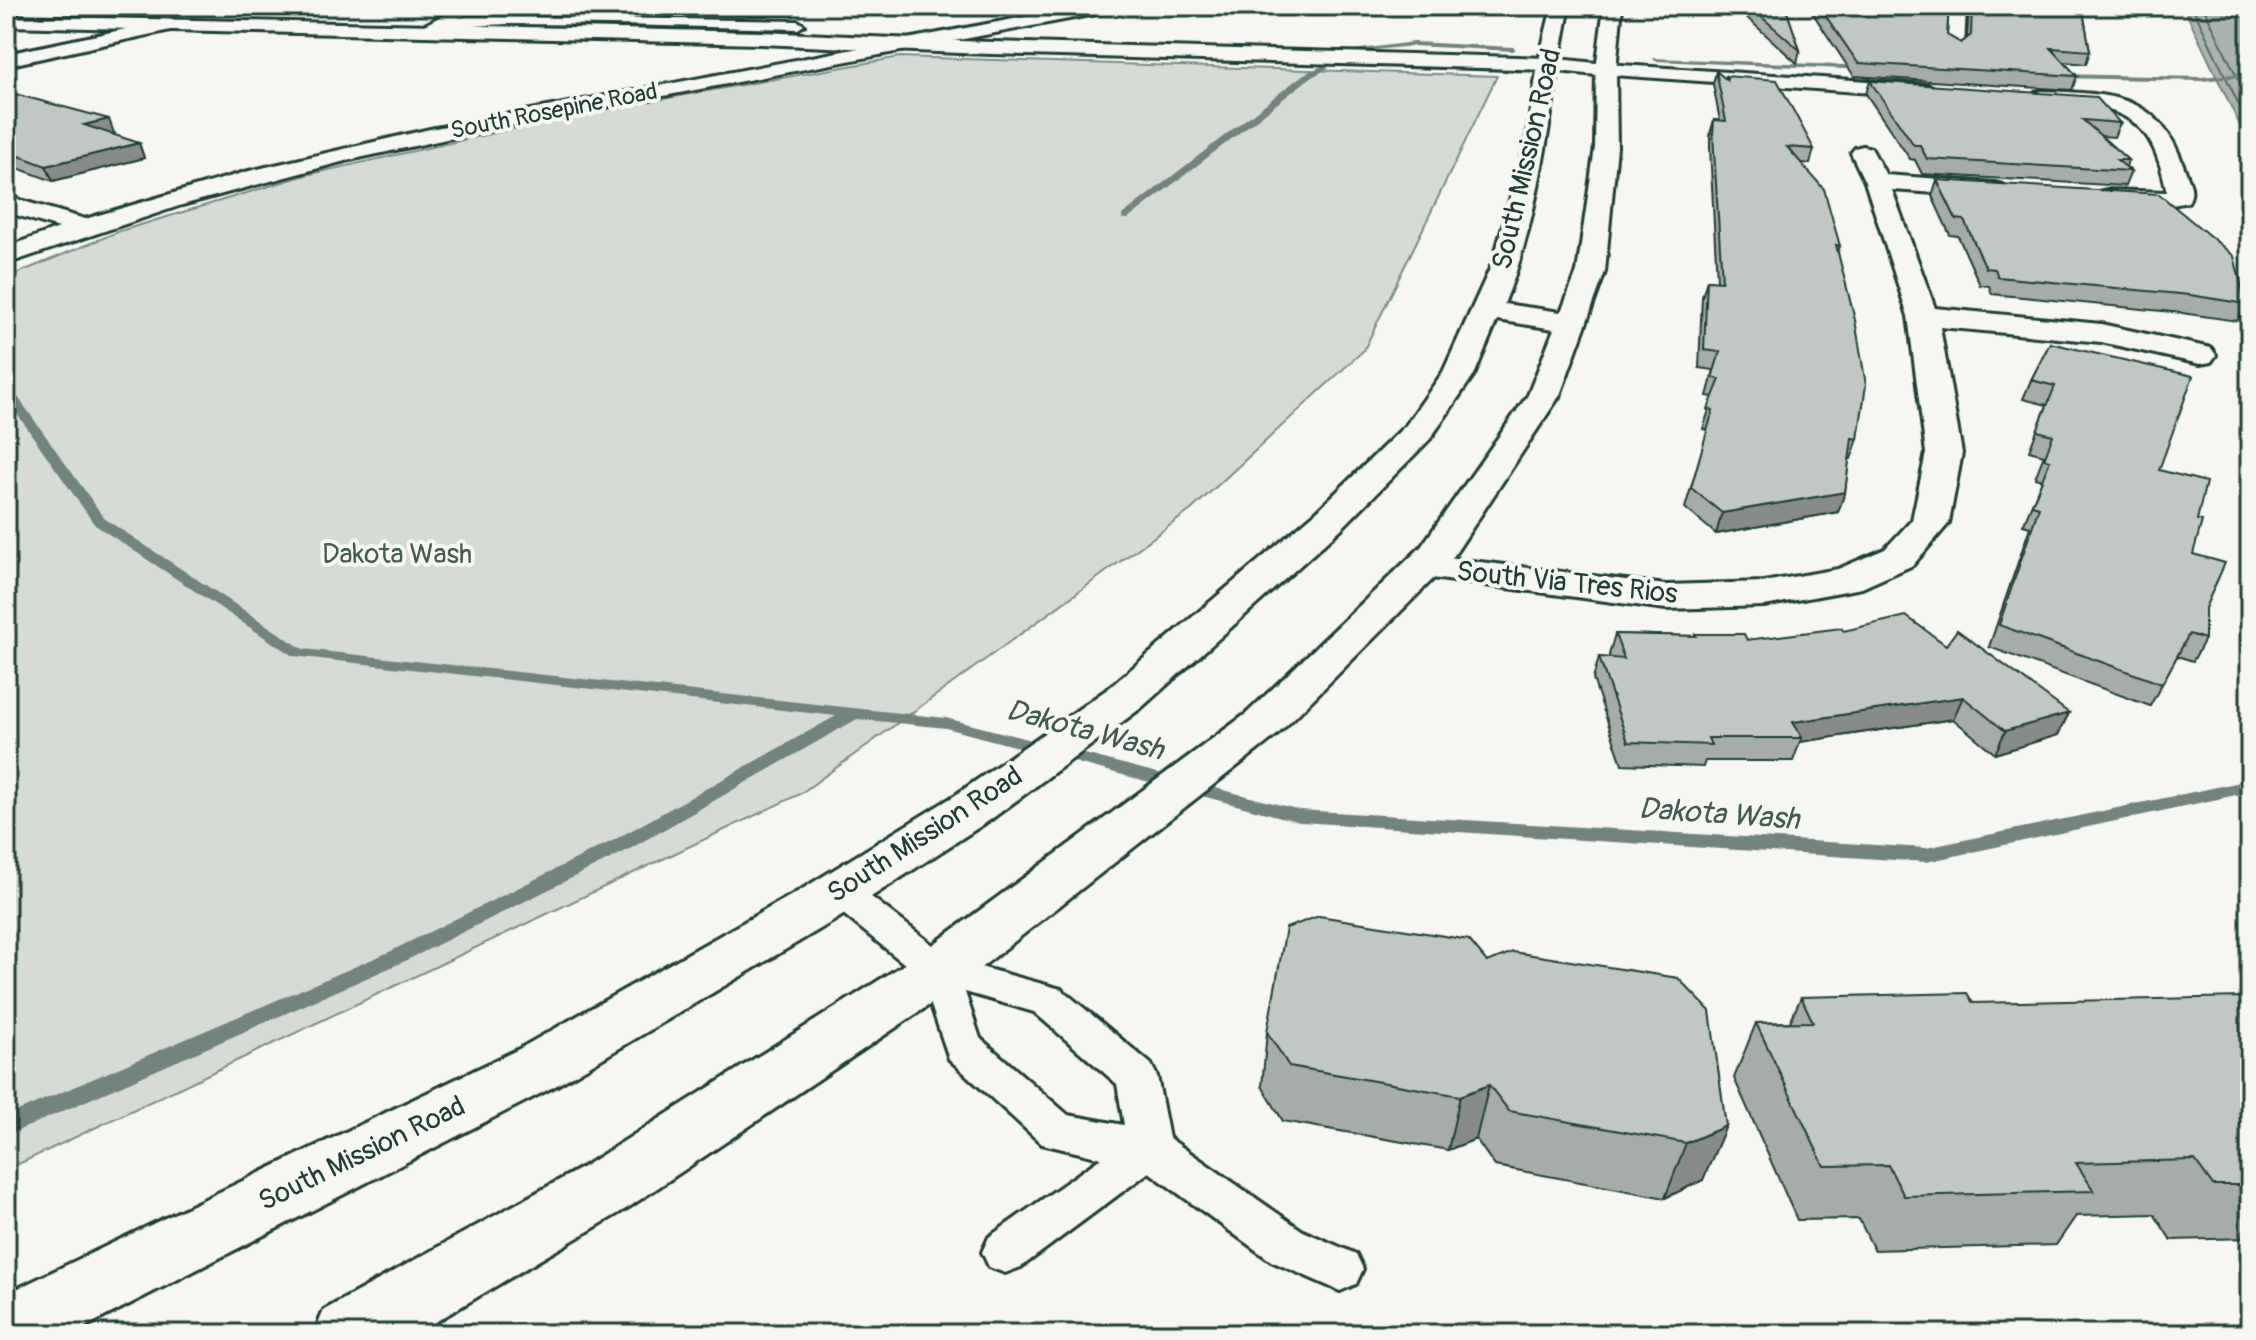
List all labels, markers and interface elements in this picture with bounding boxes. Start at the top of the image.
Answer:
street label: South Mission Road [1485,45,1569,273]
street label: South Rosepine Road [448,77,660,145]
park label: Dakota Wash [322,537,472,572]
street label: South Via Tres Rios [1455,554,1680,612]
water label: Dakota Wash [1002,691,1169,769]
street label: South Mission Road [821,759,1029,911]
water label: Dakota Wash [1637,790,1803,838]
street label: South Mission Road [253,1089,471,1219]

